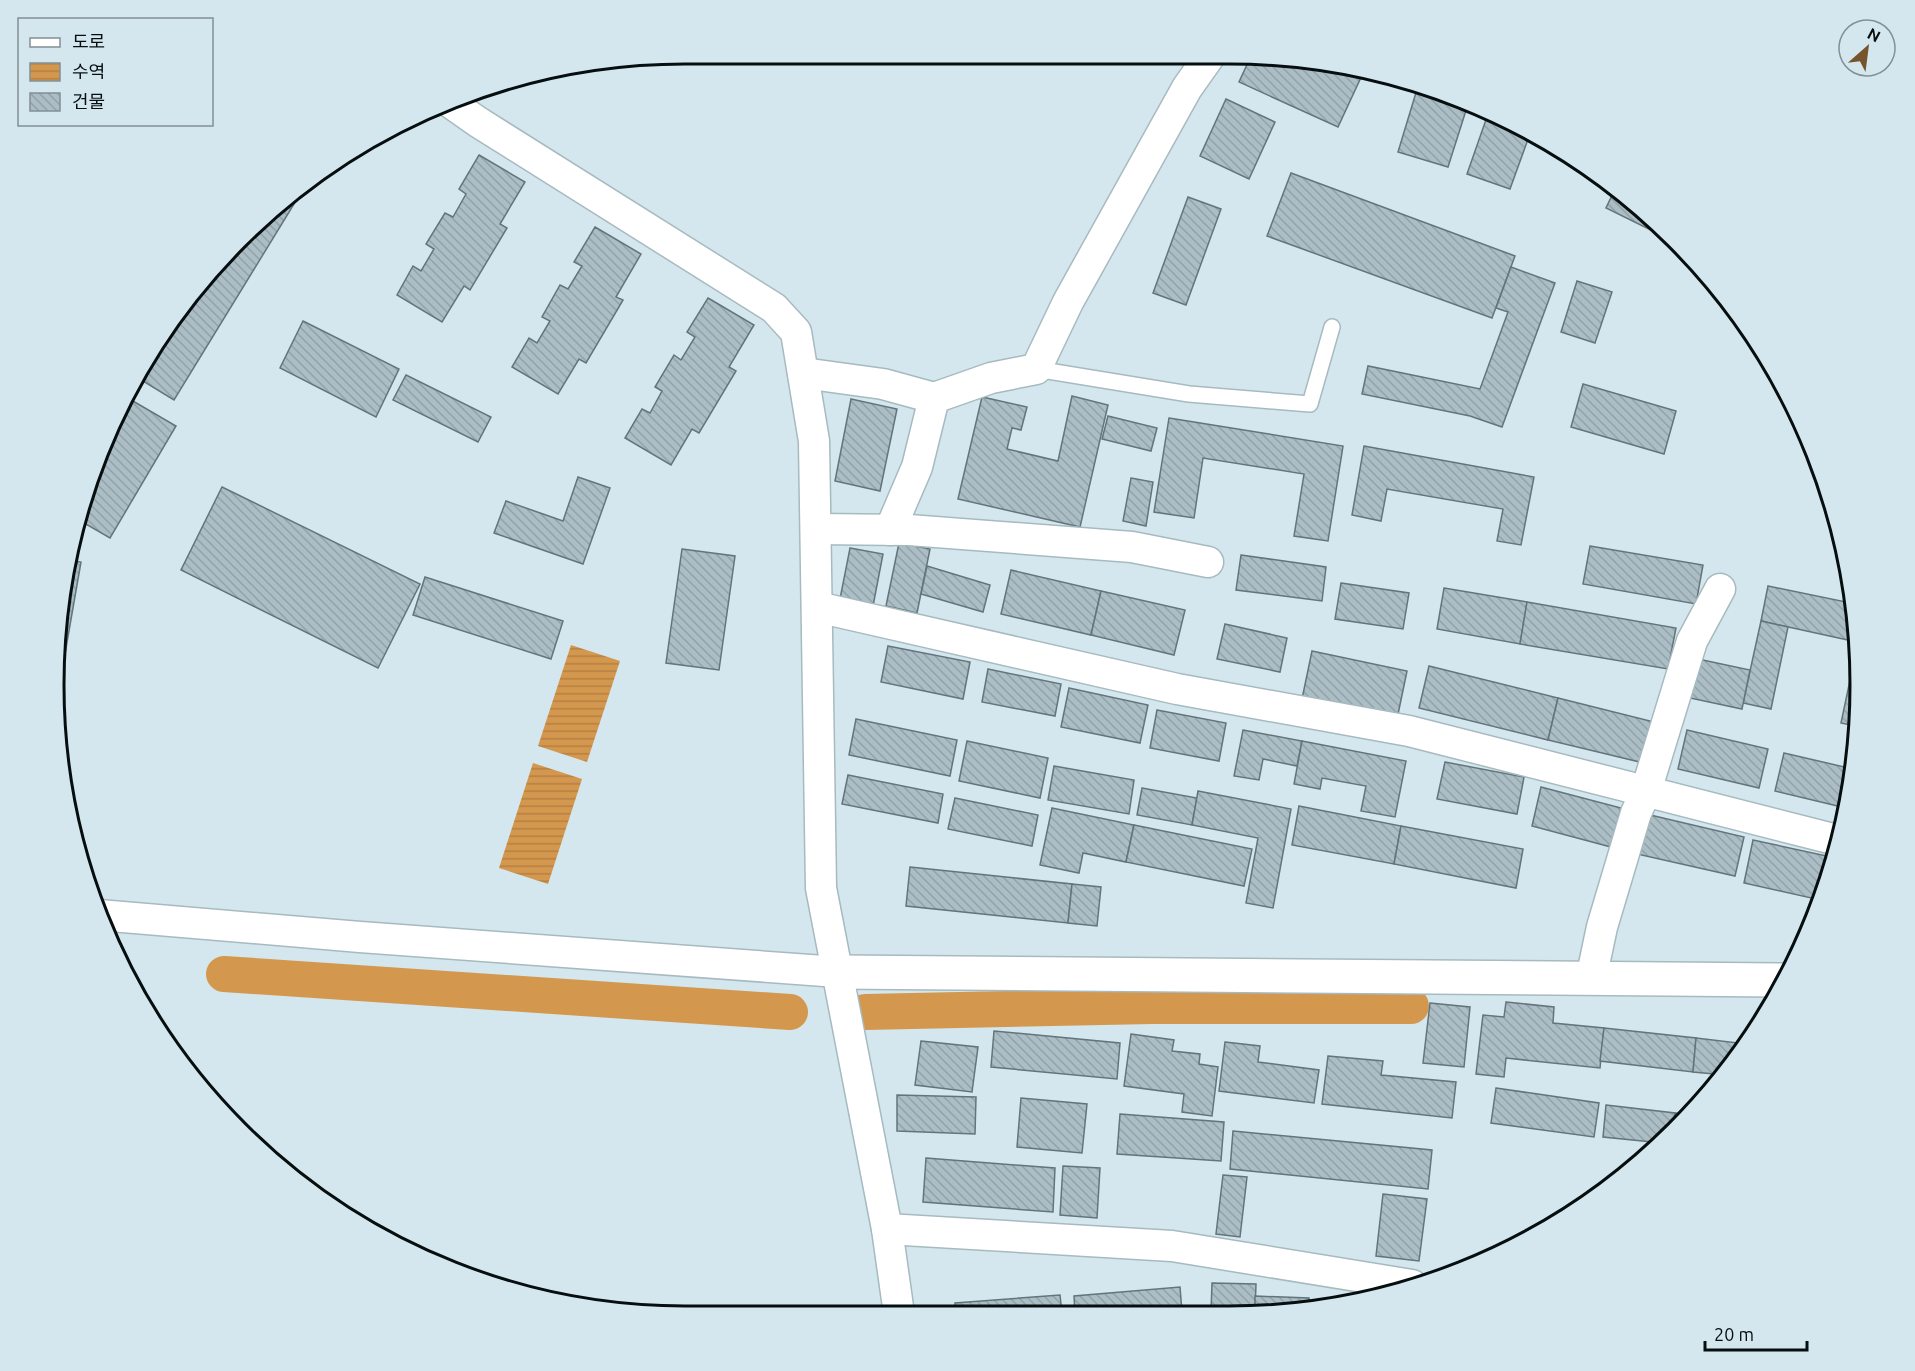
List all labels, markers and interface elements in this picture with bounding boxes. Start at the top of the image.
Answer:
legend [18,18,213,126]
north arrow [1837,18,1897,78]
text: N [1865,24,1884,46]
text: 도로 [72,31,105,51]
text: 수역 [72,61,105,81]
text: 건물 [72,91,105,111]
scale bar [1705,1314,1807,1352]
text: 20 m [1714,1324,1754,1344]

